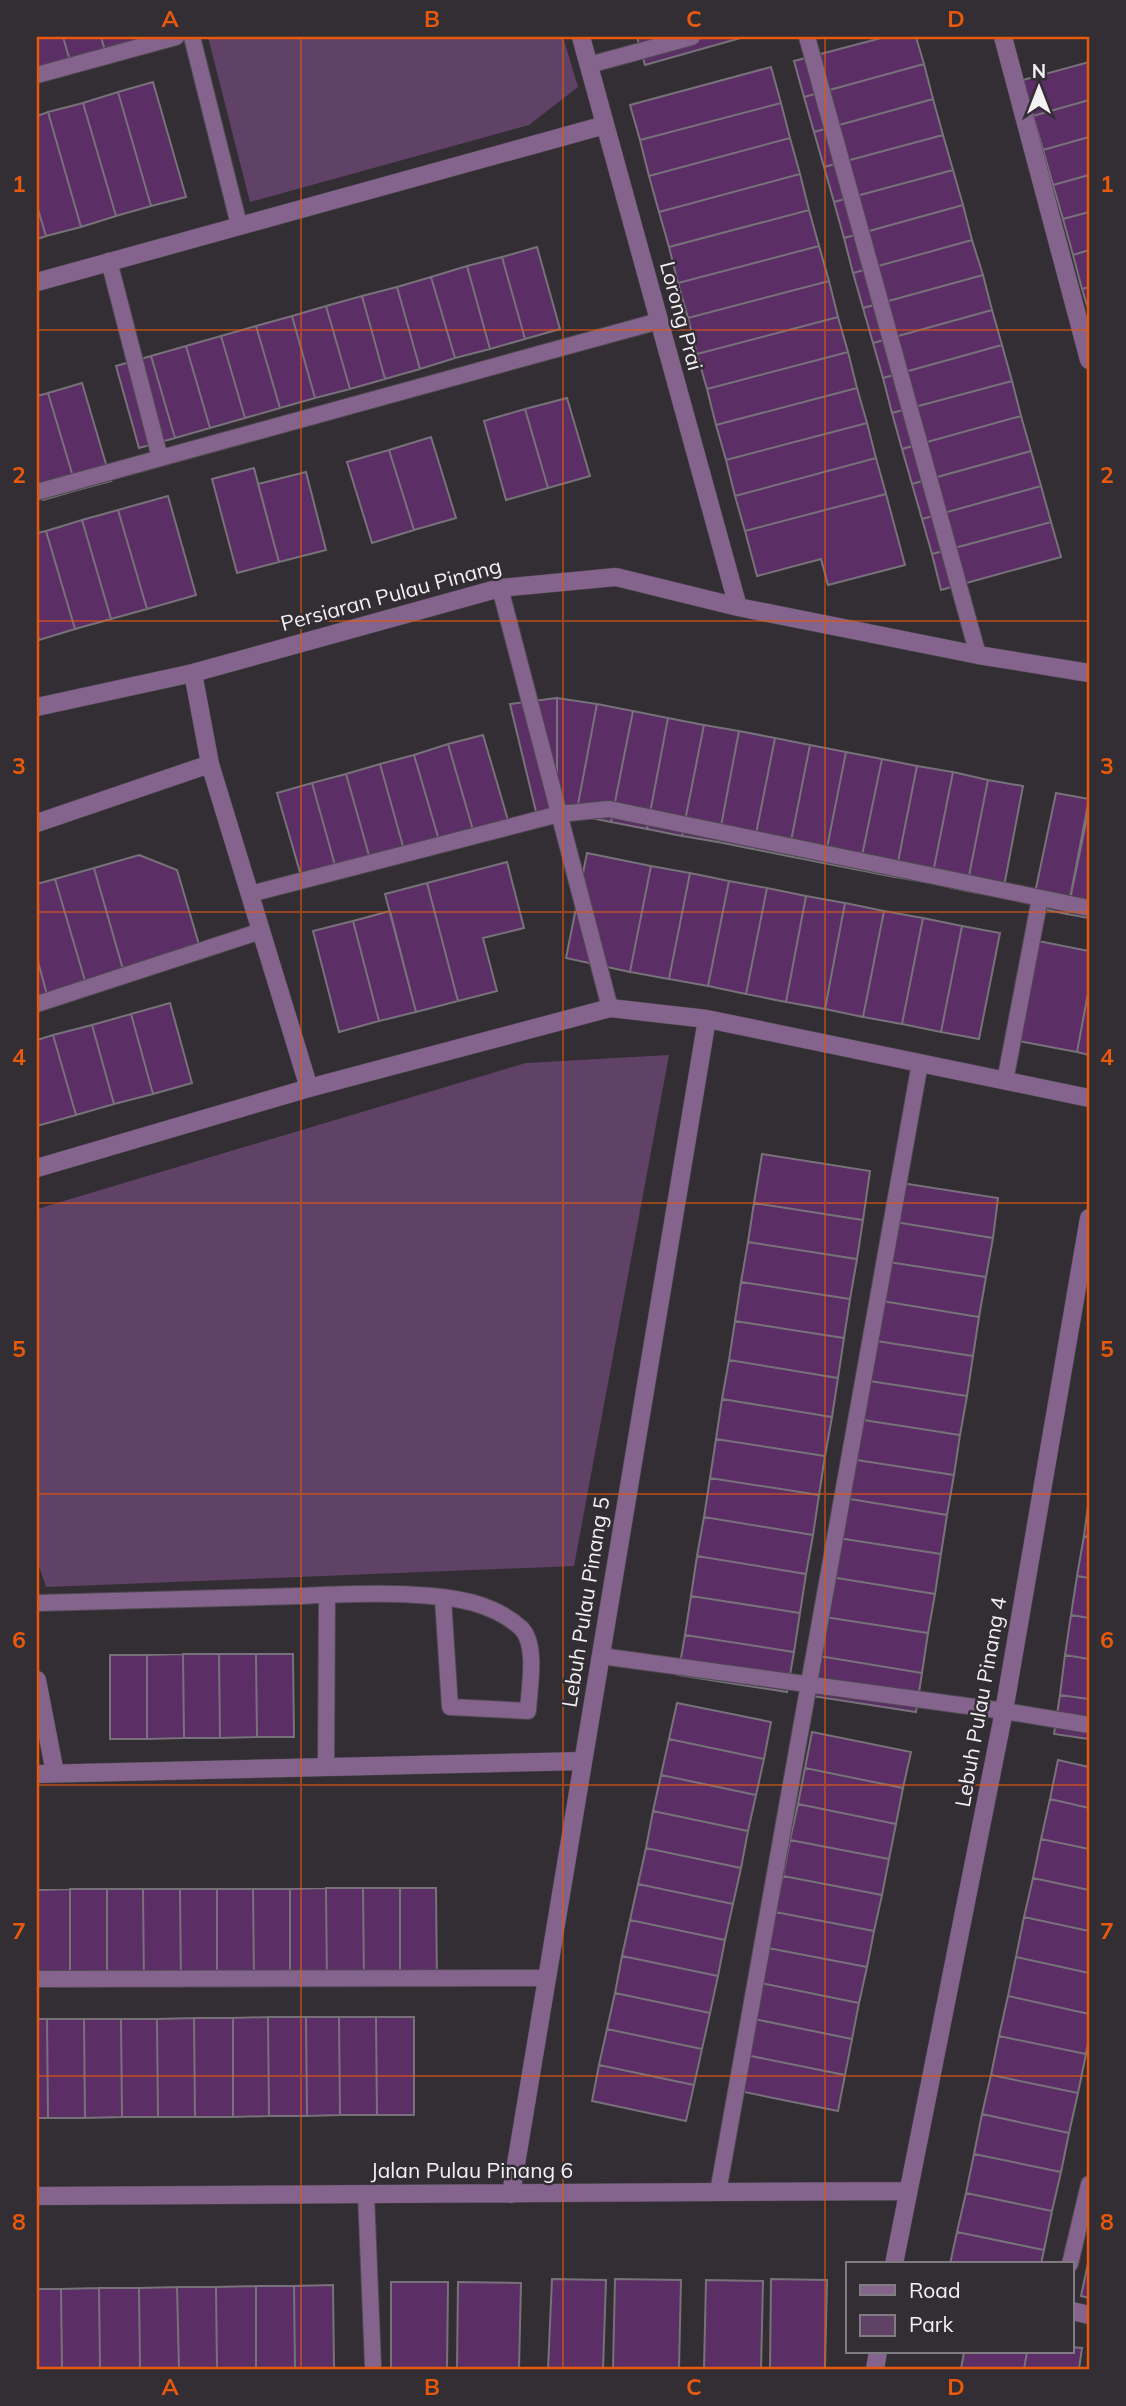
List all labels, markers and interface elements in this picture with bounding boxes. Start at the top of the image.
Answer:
text: A [161,4,179,33]
text: B [424,4,440,33]
text: C [686,4,702,33]
text: D [947,4,965,33]
north arrow [1004,52,1074,122]
text: N [1032,59,1046,83]
text: 1 [12,169,26,198]
text: 1 [1100,169,1114,198]
street label: Lorong Prai [655,258,709,373]
text: 2 [12,460,26,489]
text: 2 [1100,460,1114,489]
street label: Persiaran Pulau Pinang [278,552,504,636]
text: 3 [12,751,26,780]
text: 3 [1100,751,1114,780]
text: 4 [12,1042,26,1071]
text: 4 [1100,1042,1114,1071]
text: 5 [12,1334,26,1363]
text: 5 [1100,1334,1114,1363]
street label: Lebuh Pulau Pinang 5 [556,1495,614,1709]
street label: Lebuh Pulau Pinang 4 [949,1594,1011,1809]
text: 6 [12,1625,26,1654]
text: 6 [1100,1625,1114,1654]
text: 7 [12,1916,26,1945]
text: 7 [1100,1916,1114,1945]
street label: Jalan Pulau Pinang 6 [371,2157,573,2183]
text: 8 [12,2207,26,2236]
text: 8 [1100,2207,1114,2236]
legend [846,2262,1074,2354]
text: Road [909,2277,960,2303]
text: Park [909,2311,953,2337]
text: A [161,2372,179,2401]
text: B [424,2372,440,2401]
text: C [686,2372,702,2401]
text: D [947,2372,965,2401]

